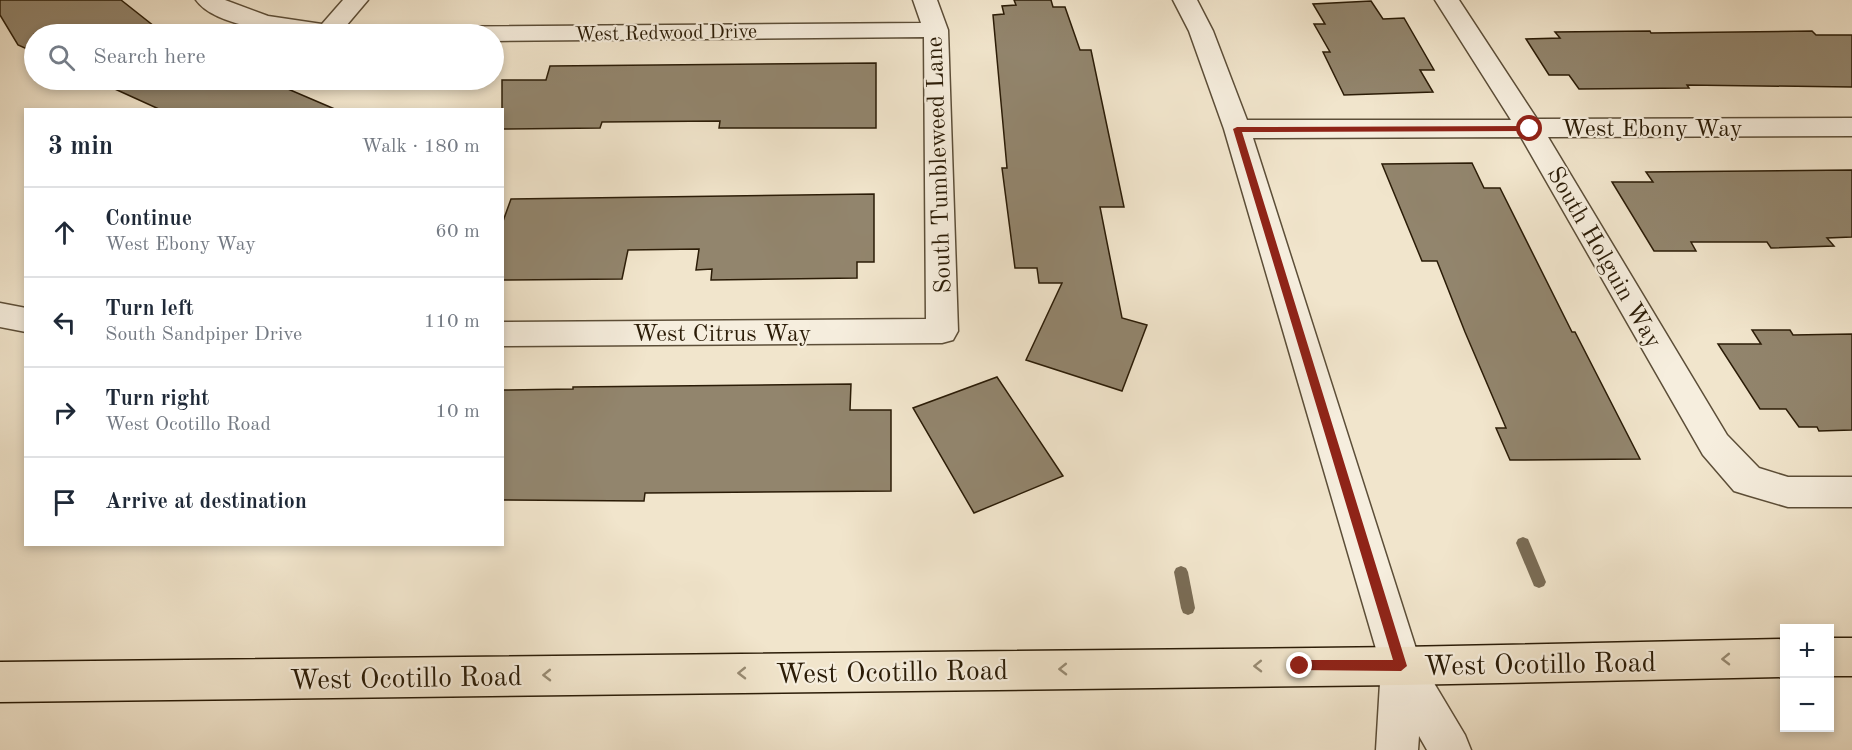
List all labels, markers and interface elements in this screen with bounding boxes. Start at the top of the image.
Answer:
street label: West Redwood Drive [575,22,757,46]
search box [24,24,504,90]
street label: South Tumbleweed Lane [924,36,956,294]
icon: search [45,41,78,74]
text: Search here [93,46,206,68]
route start [1516,115,1542,141]
street label: West Ebony Way [1562,118,1743,142]
text: 3 min [48,134,113,160]
text: Walk · 180 m [361,137,480,157]
street label: South Holguin Way [1542,163,1665,353]
text: Continue [105,208,192,230]
icon: ahead [48,216,81,249]
text: 60 m [435,222,480,242]
text: West Ebony Way [105,235,256,255]
text: Turn left [105,298,194,320]
icon: left [48,306,81,339]
text: 110 m [424,312,480,332]
street label: West Citrus Way [633,323,812,347]
text: South Sandpiper Drive [105,325,302,345]
text: Turn right [105,388,209,410]
icon: right [48,396,81,429]
text: 10 m [435,402,480,422]
text: West Ocotillo Road [105,415,271,435]
icon: arrive [48,486,81,519]
text: Arrive at destination [105,491,307,513]
map controls [1780,624,1834,732]
button: + [1780,624,1834,678]
street label: West Ocotillo Road [1424,650,1656,682]
route end [1286,652,1312,678]
one-way arrow [1722,653,1731,665]
street label: West Ocotillo Road [776,658,1008,690]
one-way arrow [1254,660,1263,672]
one-way arrow [1059,662,1068,675]
street label: West Ocotillo Road [290,664,522,696]
one-way arrow [738,666,747,679]
one-way arrow [543,669,552,681]
button: − [1780,678,1834,732]

